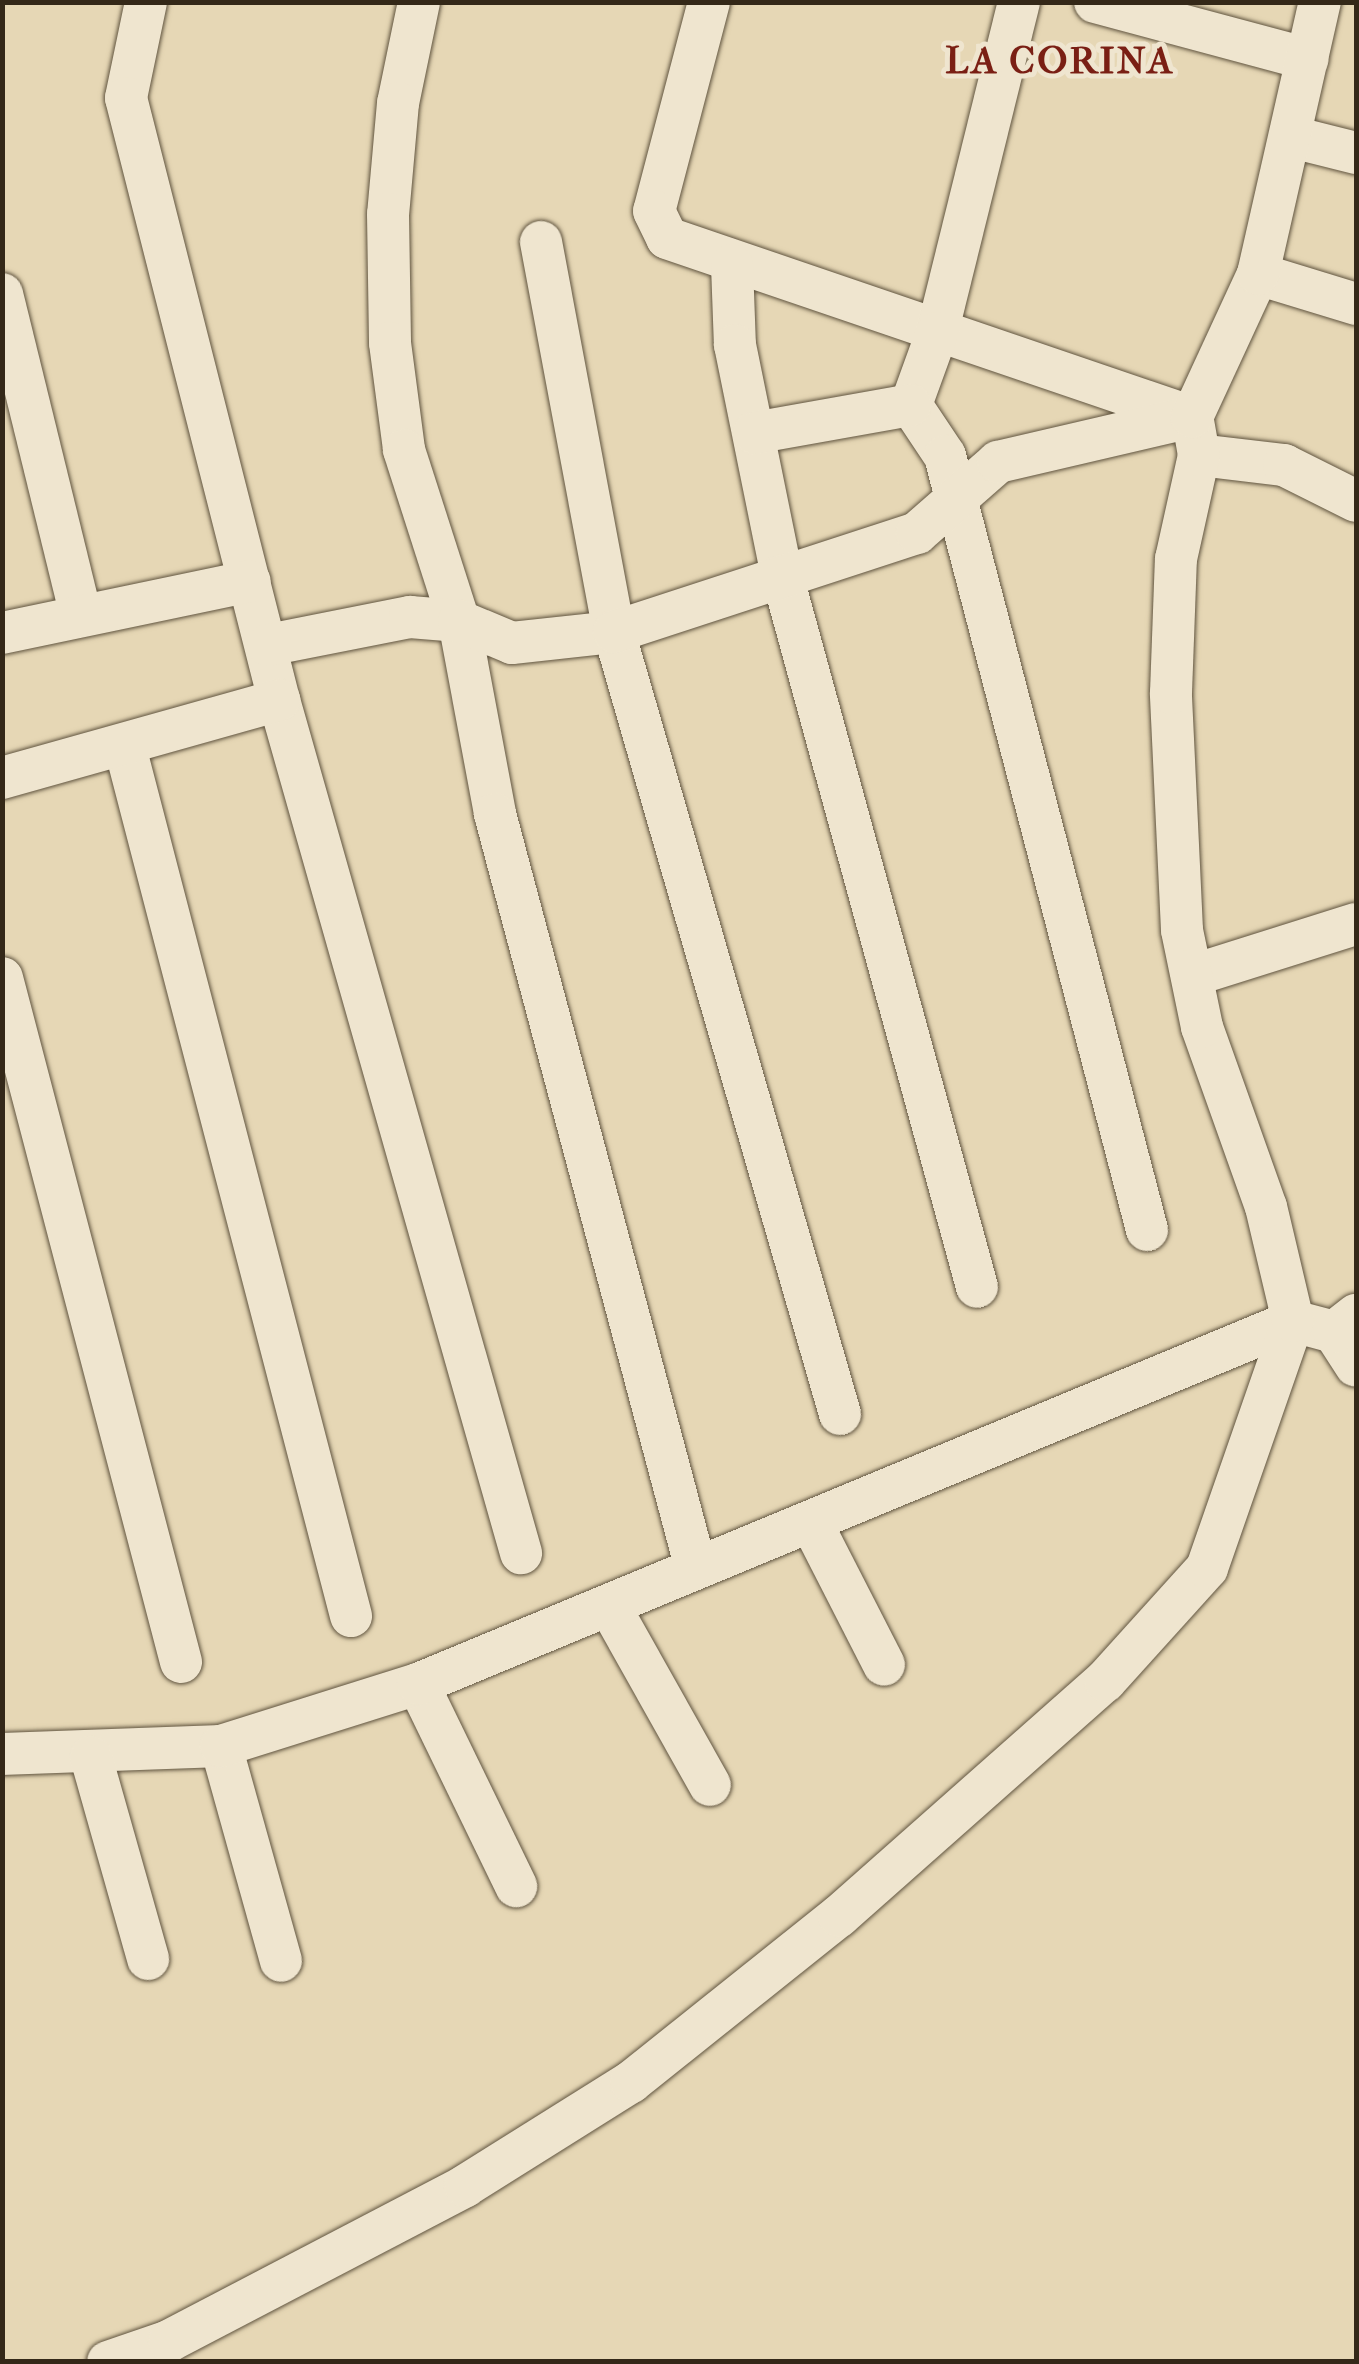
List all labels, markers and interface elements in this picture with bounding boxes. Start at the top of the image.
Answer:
district label: LA CORINA [945,38,1175,84]

